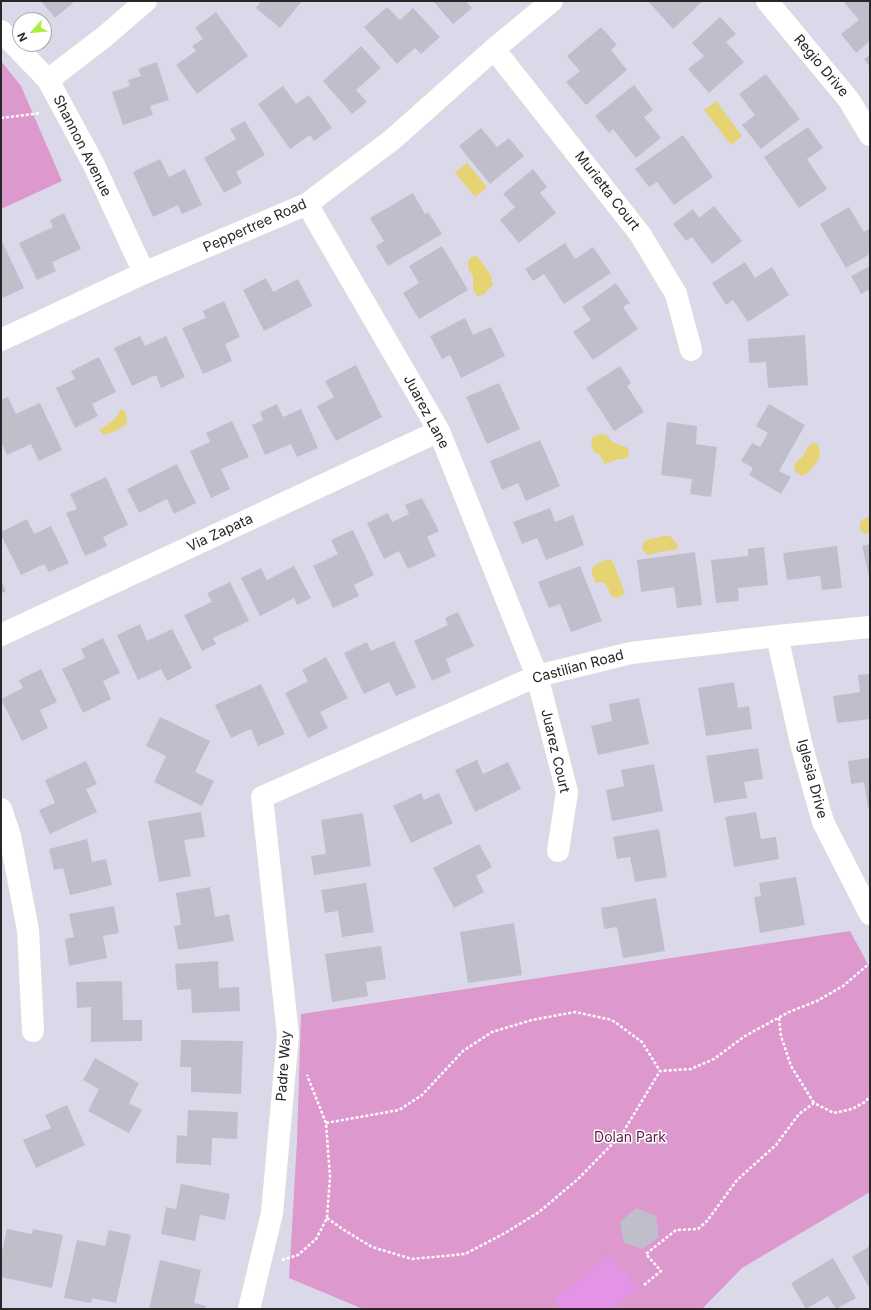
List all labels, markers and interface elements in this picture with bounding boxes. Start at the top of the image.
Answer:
north arrow [12,12,52,52]
text: N [14,30,30,44]
street label: Regio Drive [790,31,852,101]
street label: Shannon Avenue [49,93,115,199]
street label: Murietta Court [571,148,643,234]
street label: Peppertree Road [201,196,309,256]
street label: Juarez Lane [400,372,452,452]
street label: Via Zapata [184,510,256,556]
street label: Castilian Road [530,647,626,687]
street label: Juarez Court [537,707,573,795]
street label: Iglesia Drive [793,738,831,820]
street label: Padre Way [273,1030,295,1102]
park label: Dolan Park [594,1130,666,1146]

